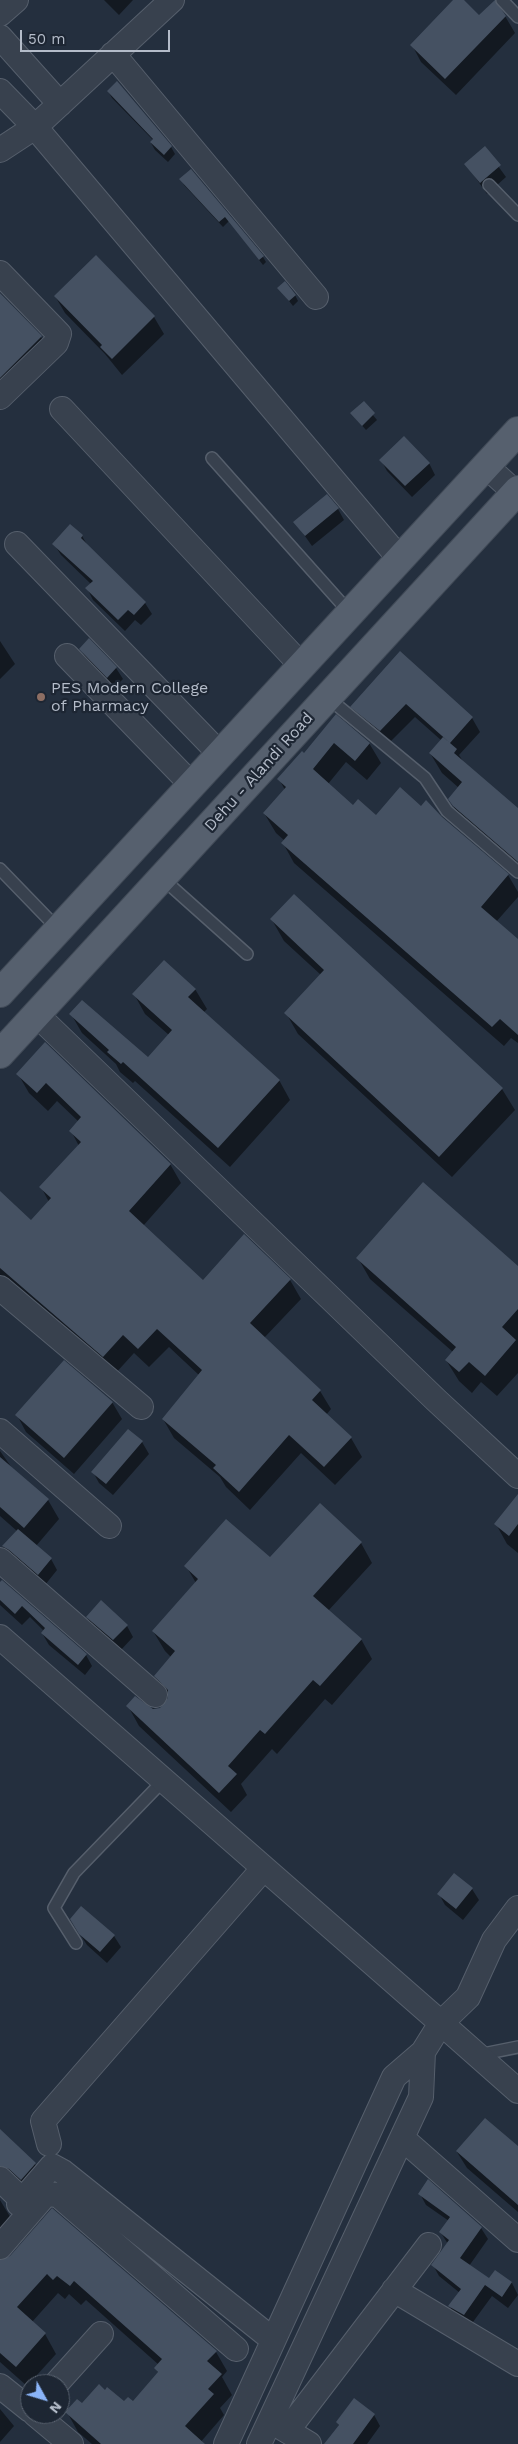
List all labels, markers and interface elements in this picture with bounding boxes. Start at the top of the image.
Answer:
scale bar [22,20,172,52]
text: 50 m [28,30,65,48]
place label: PES Modern College of Pharmacy [51,678,208,716]
marker: PES Modern College of Pharmacy [35,691,47,703]
street label: Dehu - Alandi Road [201,709,317,835]
north arrow [20,2374,70,2424]
text: N [46,2399,65,2417]

